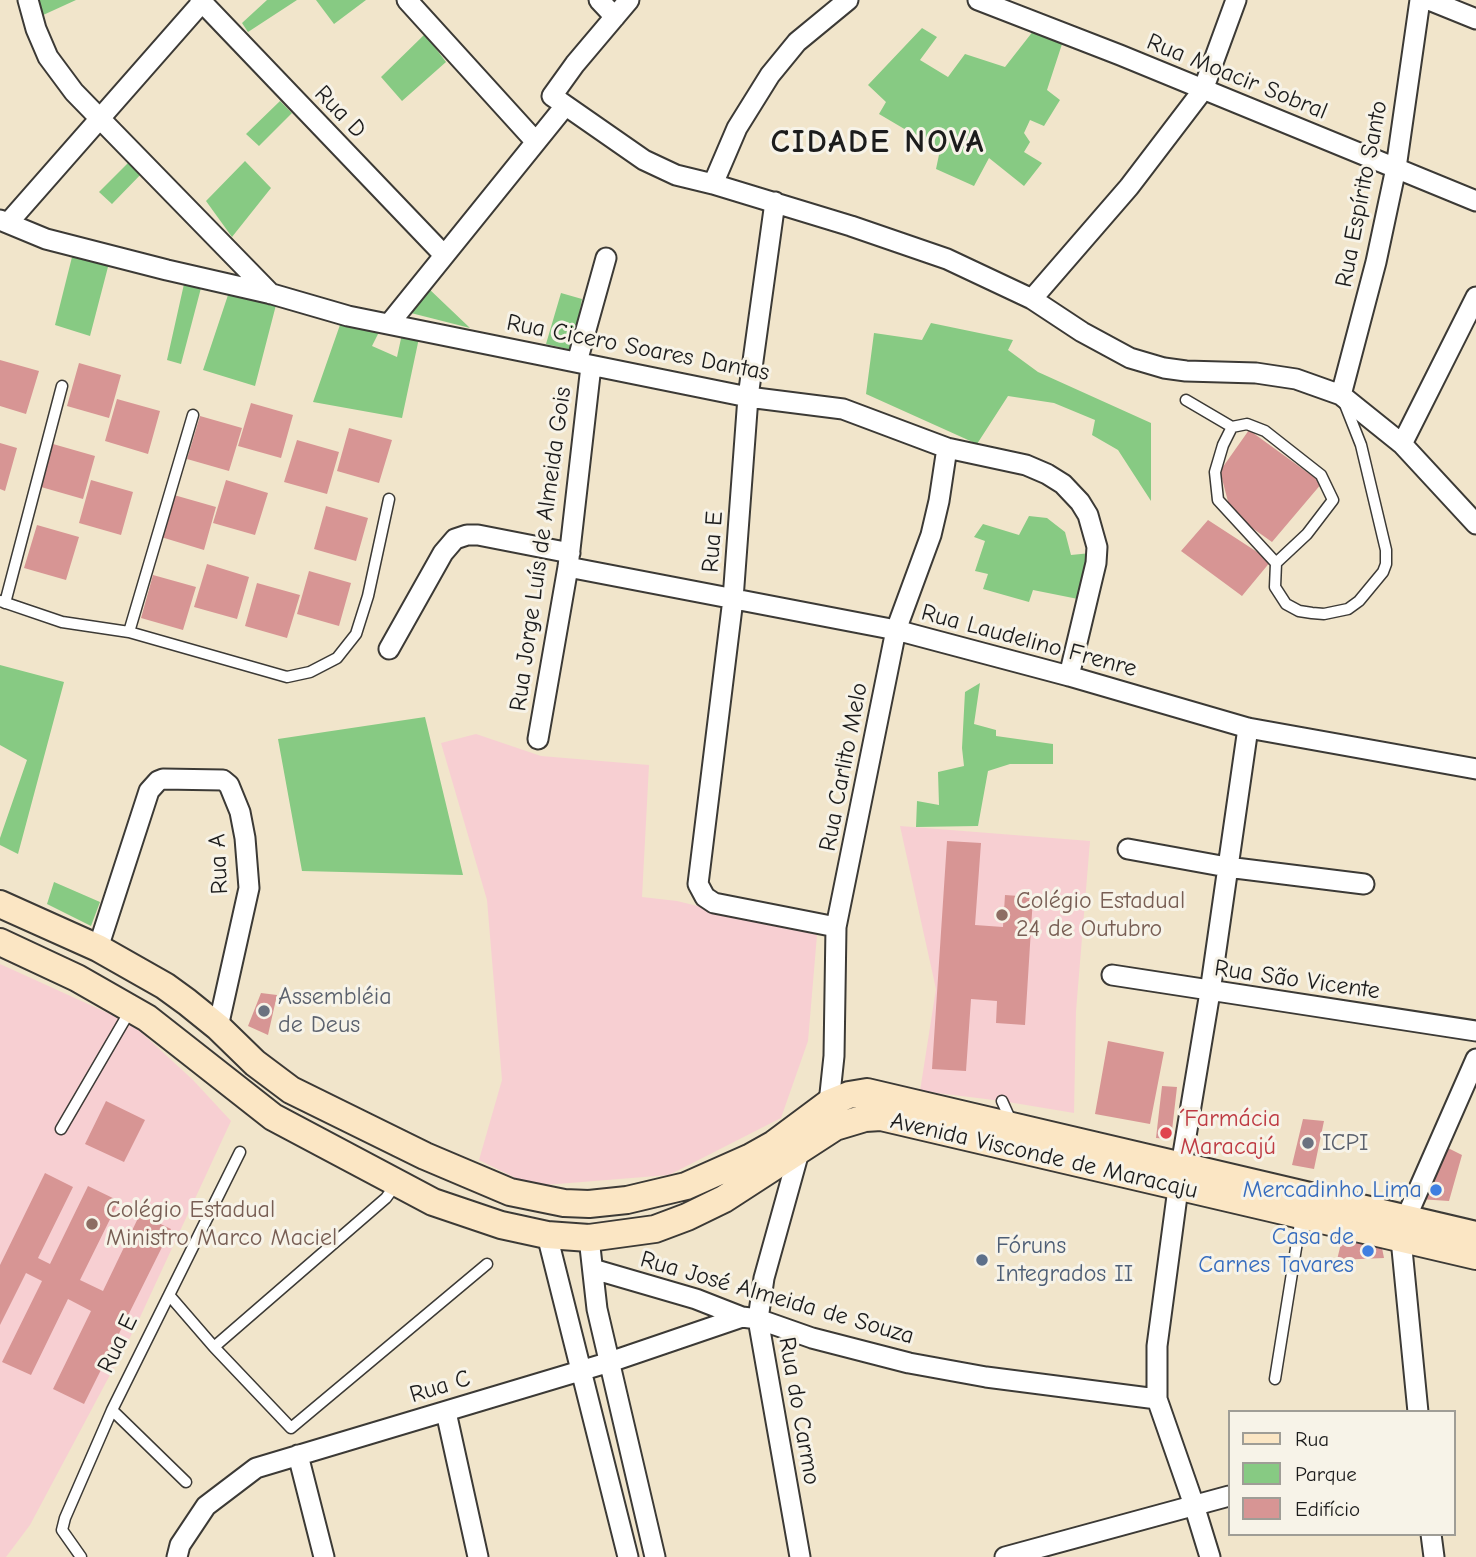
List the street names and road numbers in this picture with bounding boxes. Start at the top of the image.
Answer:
street label: Rua Moacir Sobral [1142,28,1332,126]
street label: Rua D [308,80,372,144]
street label: Rua Espírito Santo [1330,98,1394,290]
street label: Rua Cicero Soares Dantas [504,308,772,388]
street label: Rua Jorge Luís de Almeida Gois [504,385,578,713]
street label: Rua E [696,510,730,574]
street label: Rua Laudelino Frenre [918,598,1140,684]
street label: Rua Carlito Melo [814,680,874,854]
street label: Rua A [203,833,235,895]
street label: Rua São Vicente [1212,954,1382,1006]
street label: Avenida Visconde de Maracaju [888,1107,1200,1205]
street label: Rua José Almeida de Souza [637,1245,917,1351]
street label: Rua E [92,1310,144,1378]
street label: Rua do Carmo [772,1335,826,1487]
street label: Rua C [406,1364,474,1410]

